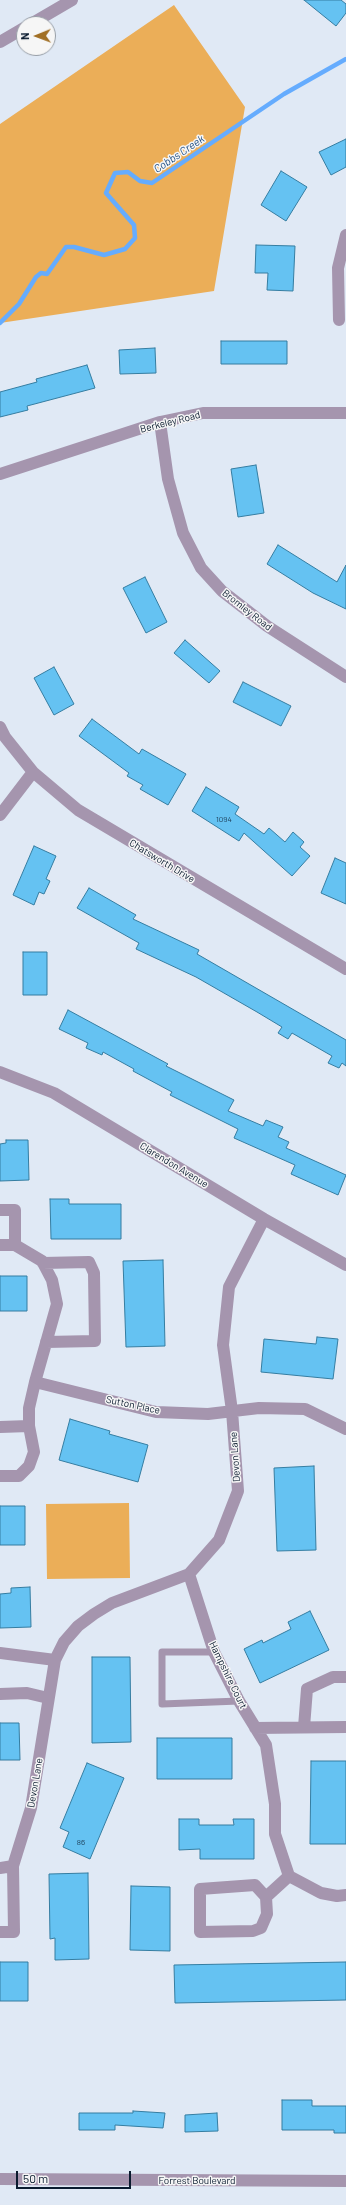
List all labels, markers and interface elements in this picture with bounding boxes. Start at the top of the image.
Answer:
north arrow [16,16,56,56]
text: N [18,32,31,40]
water label: Cobbs Creek [151,132,207,176]
street label: Berkeley Road [139,409,201,435]
street label: Bromley Road [220,587,274,633]
house number: 1094 [216,814,232,824]
street label: Chatsworth Drive [127,837,197,885]
street label: Clarendon Avenue [138,1140,210,1190]
street label: Sutton Place [105,1393,161,1417]
street label: Devon Lane [227,1432,243,1482]
street label: Hampshire Court [207,1639,249,1711]
street label: Devon Lane [25,1757,45,1809]
house number: 86 [77,1837,85,1847]
scale bar [18,2163,133,2189]
text: 50 m [23,2171,48,2185]
street label: Forrest Boulevard [158,2175,236,2187]

